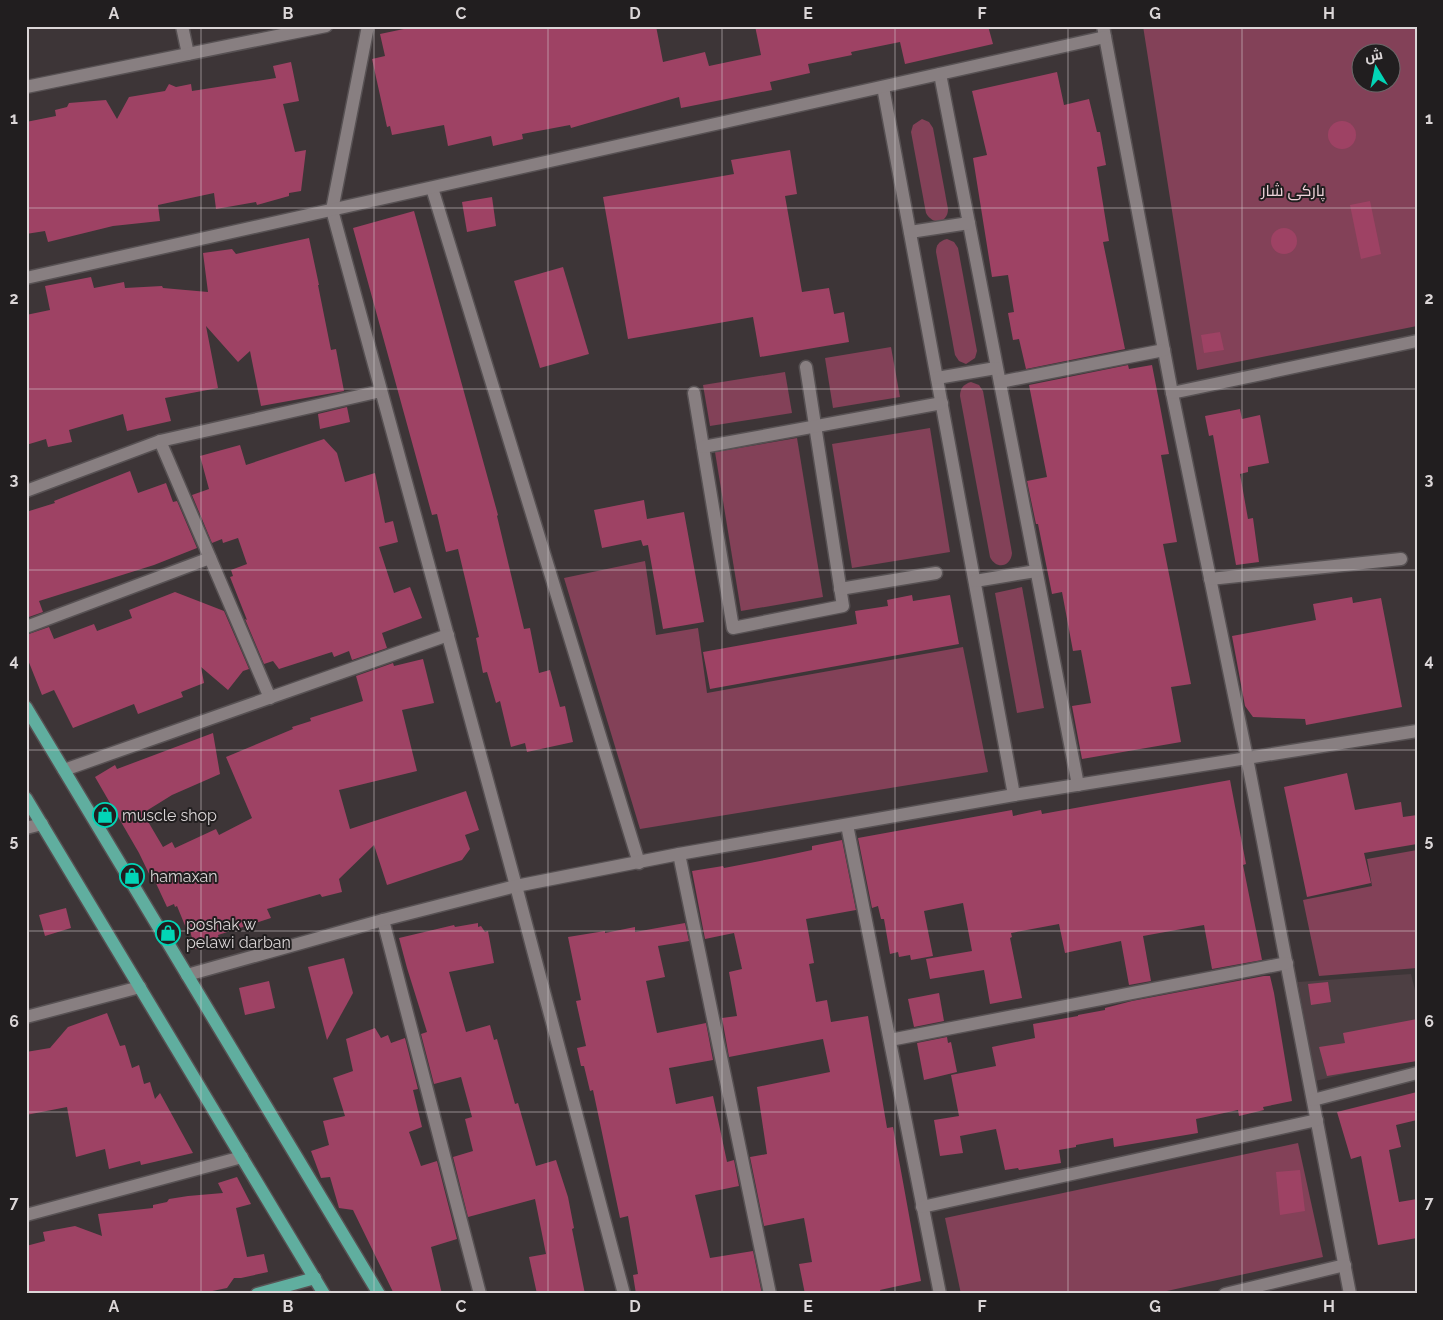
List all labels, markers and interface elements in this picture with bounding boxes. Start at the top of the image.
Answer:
text: A [109,4,120,23]
text: B [283,4,294,23]
text: C [456,4,467,23]
text: D [629,4,641,23]
text: E [803,4,813,23]
text: F [977,4,987,23]
text: G [1149,4,1161,23]
text: H [1323,4,1335,23]
north arrow [1350,42,1400,92]
text: ش [1364,46,1384,66]
text: 1 [10,109,18,128]
text: 1 [1425,109,1433,128]
park label: پاركى شار [1260,181,1326,202]
text: 2 [9,289,19,308]
text: 2 [1424,289,1434,308]
text: 3 [10,470,19,489]
text: 3 [1425,470,1434,489]
text: 4 [9,651,19,670]
text: 4 [1424,651,1434,670]
shop icon: muscle shop [92,802,118,828]
place label: muscle shop [122,806,217,825]
text: 5 [10,831,19,850]
text: 5 [1425,831,1434,850]
shop icon: hamaxan [119,863,145,889]
place label: hamaxan [150,867,218,886]
place label: poshak w pelawi darban [186,915,291,952]
shop icon: poshak w pelawi darban [155,920,181,946]
text: 6 [9,1012,19,1031]
text: 6 [1424,1012,1434,1031]
text: 7 [10,1193,19,1212]
text: 7 [1425,1193,1434,1212]
text: A [109,1297,120,1316]
text: B [283,1297,294,1316]
text: C [456,1297,467,1316]
text: D [629,1297,641,1316]
text: E [803,1297,813,1316]
text: F [977,1297,987,1316]
text: G [1149,1297,1161,1316]
text: H [1323,1297,1335,1316]

